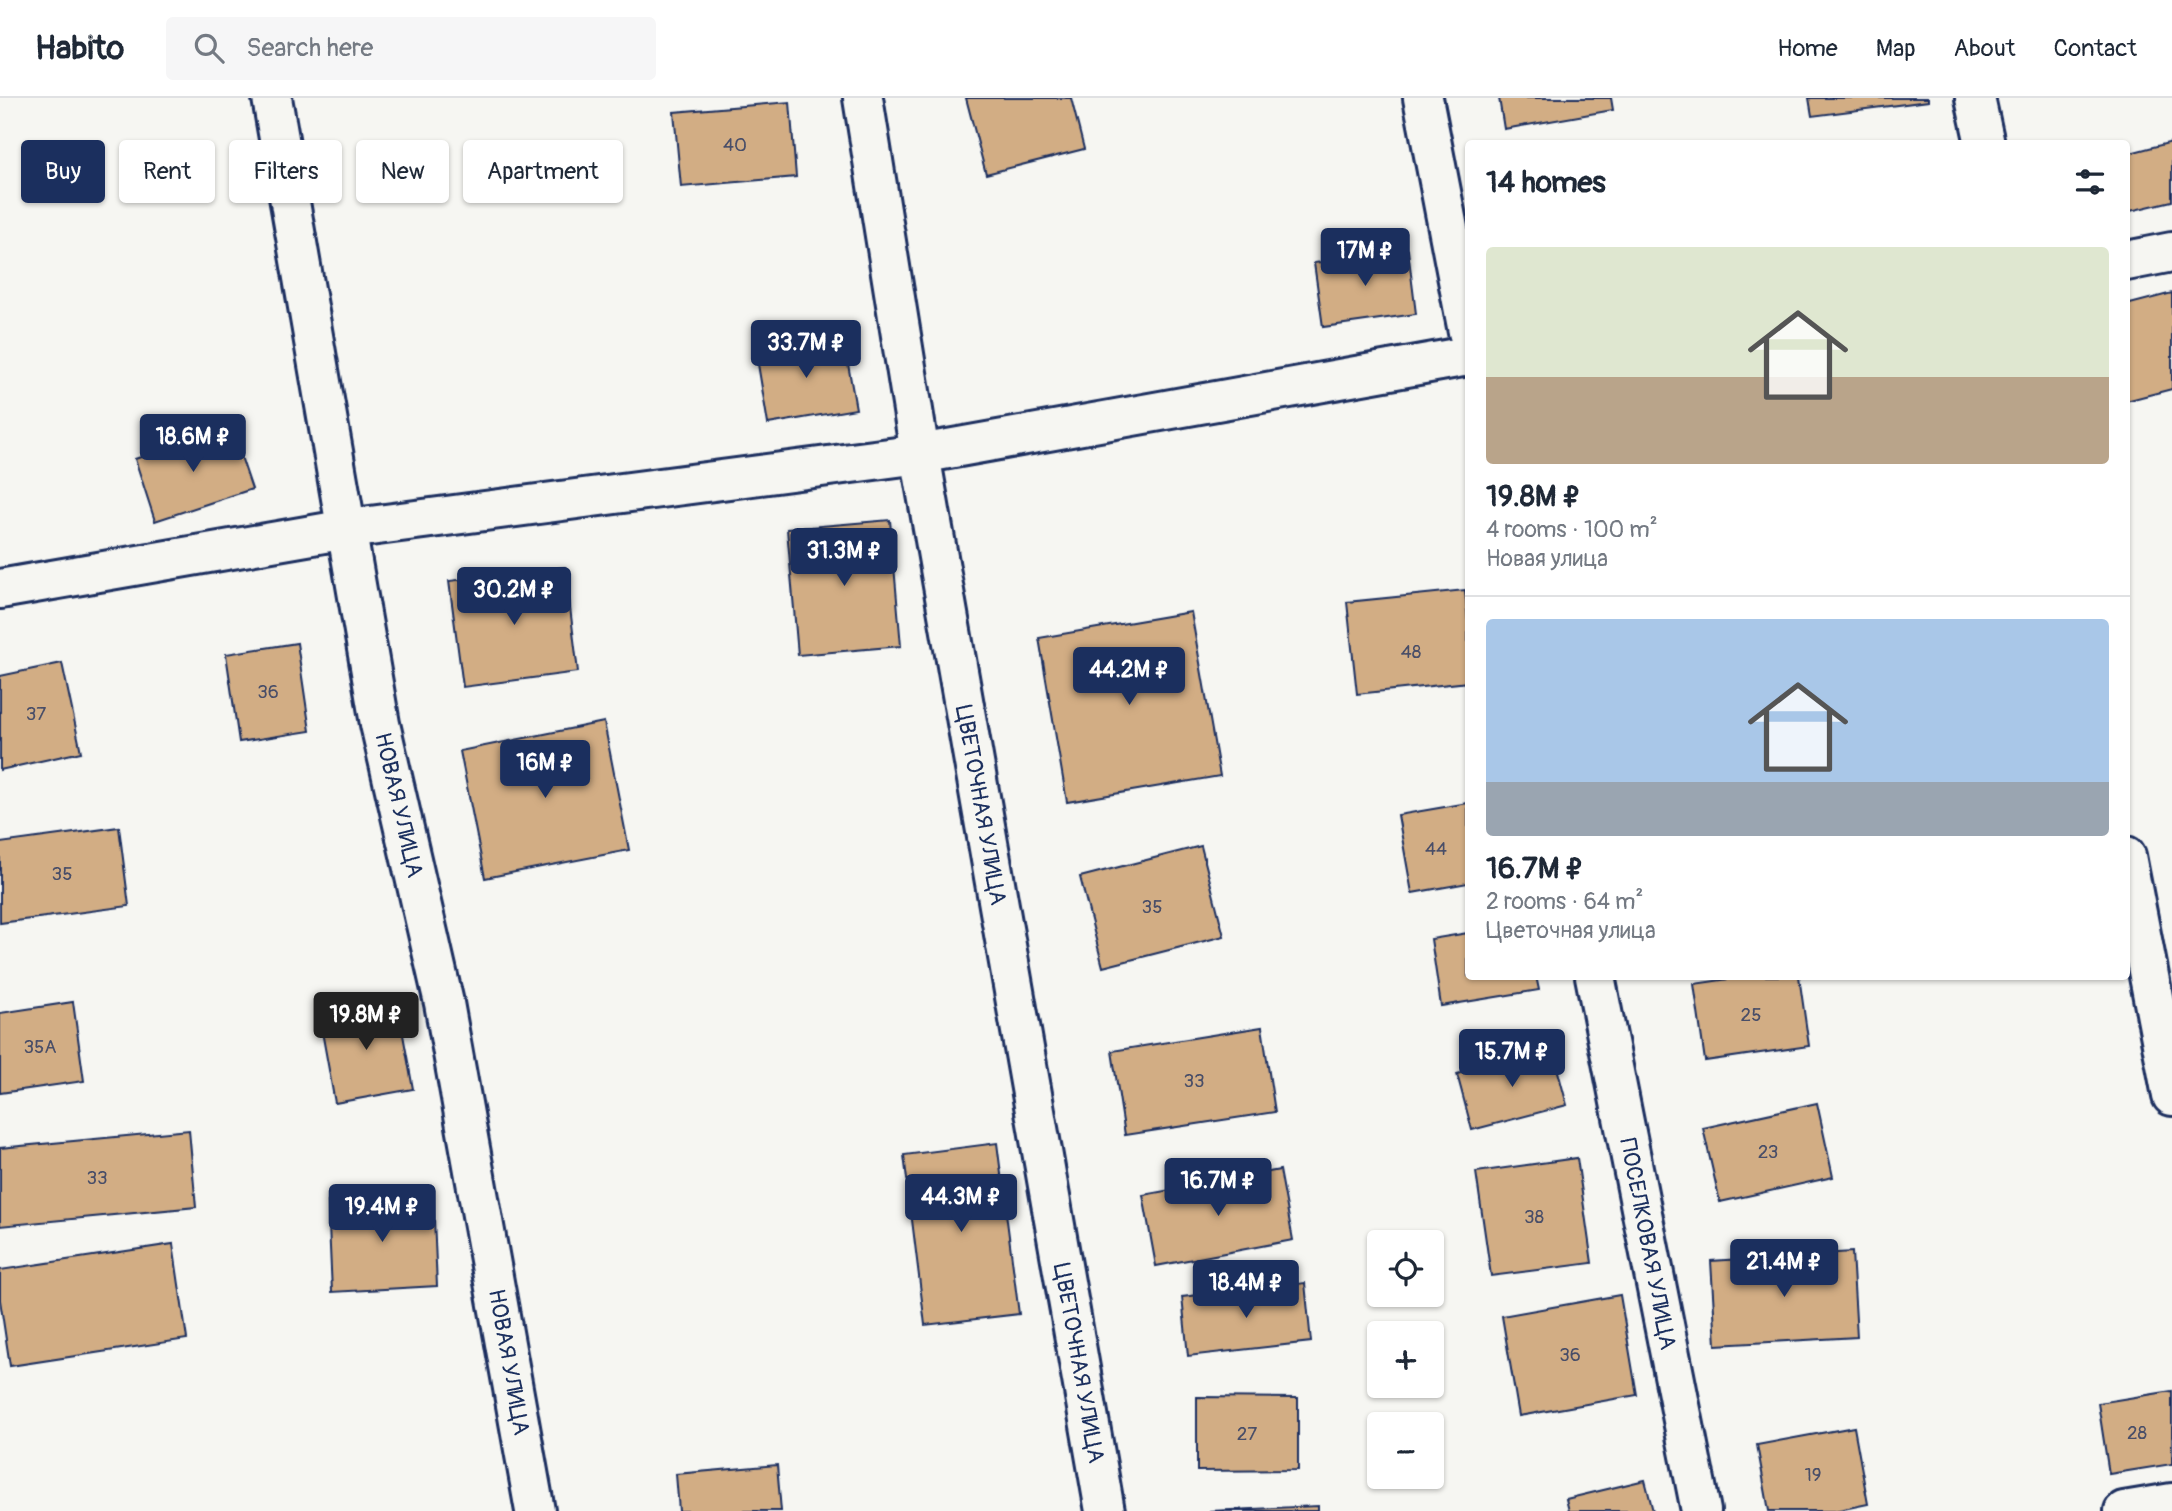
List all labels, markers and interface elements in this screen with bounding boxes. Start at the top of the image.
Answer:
search box [166,17,656,80]
text: Habito [35,28,124,69]
icon: search [190,29,228,67]
text: Search here [246,32,373,64]
text: Home [1777,34,1838,63]
text: Map [1876,34,1916,63]
text: About [1954,34,2016,63]
text: Contact [2054,34,2137,63]
house number: 40 [723,133,747,157]
chip: Buy [21,140,105,203]
chip: Rent [119,140,215,203]
chip: Filters [229,140,342,203]
chip: New [356,140,449,203]
chip: Apartment [463,140,623,203]
icon: filters [2071,163,2109,201]
text: 14 homes [1486,164,1606,201]
pin: 17M ₽ [1316,228,1414,288]
text: 17M ₽ [1337,236,1393,265]
icon: home [1735,292,1861,418]
pin: 33.7M ₽ [741,320,871,380]
text: 33.7M ₽ [767,328,845,357]
pin: 18.6M ₽ [128,414,258,474]
text: 18.6M ₽ [156,422,230,451]
text: 19.8M ₽ [1486,478,1581,515]
text: 4 rooms · 100 m² [1486,515,1658,544]
pin: 31.3M ₽ [779,528,909,588]
text: 31.3M ₽ [806,536,882,565]
text: Новая улица [1486,544,1608,573]
pin: 30.2M ₽ [449,568,579,627]
text: 30.2M ₽ [473,575,555,604]
house number: 48 [1401,640,1421,664]
pin: 44.2M ₽ [1064,648,1194,707]
text: 44.2M ₽ [1089,655,1169,684]
icon: home [1735,664,1861,790]
house number: 36 [257,680,279,704]
house number: 37 [26,702,46,726]
street label: ЦВЕТОЧНАЯ УЛИЦА [949,703,1013,908]
street label: НОВАЯ УЛИЦА [368,730,430,880]
pin: 16M ₽ [496,740,594,800]
text: 16M ₽ [516,748,574,777]
house number: 44 [1425,837,1447,861]
text: 16.7M ₽ [1486,850,1584,887]
house number: 35 [52,862,72,886]
text: 2 rooms · 64 m² [1486,887,1643,916]
house number: 35 [1142,895,1162,919]
text: Цветочная улица [1486,916,1656,945]
pin: 19.8M ₽ [301,992,431,1052]
text: 19.8M ₽ [330,1000,402,1029]
house number: 25 [1741,1003,1761,1027]
pin: 15.7M ₽ [1447,1030,1577,1089]
house number: 35А [23,1035,57,1059]
text: 15.7M ₽ [1475,1037,1549,1066]
house number: 33 [1183,1069,1205,1093]
street label: ПОСЕЛКОВАЯ УЛИЦА [1613,1136,1683,1352]
house number: 23 [1758,1140,1778,1164]
pin: 16.7M ₽ [1153,1158,1283,1218]
house number: 33 [86,1166,108,1190]
text: 16.7M ₽ [1181,1166,1255,1195]
pin: 44.3M ₽ [896,1174,1026,1234]
text: 44.3M ₽ [921,1182,1001,1211]
pin: 19.4M ₽ [317,1184,447,1244]
text: 19.4M ₽ [345,1192,419,1221]
house number: 38 [1524,1205,1544,1229]
map controls [1367,1230,1444,1489]
button: locate [1367,1230,1444,1307]
pin: 21.4M ₽ [1719,1240,1849,1299]
text: 21.4M ₽ [1746,1247,1822,1276]
pin: 18.4M ₽ [1181,1260,1311,1320]
street label: ЦВЕТОЧНАЯ УЛИЦА [1047,1261,1111,1466]
text: 18.4M ₽ [1209,1268,1283,1297]
street label: НОВАЯ УЛИЦА [482,1287,536,1437]
button: + [1367,1321,1444,1398]
house number: 36 [1559,1343,1581,1367]
button: − [1367,1412,1444,1489]
house number: 28 [2127,1421,2147,1445]
house number: 27 [1237,1422,1257,1446]
house number: 19 [1804,1463,1822,1487]

